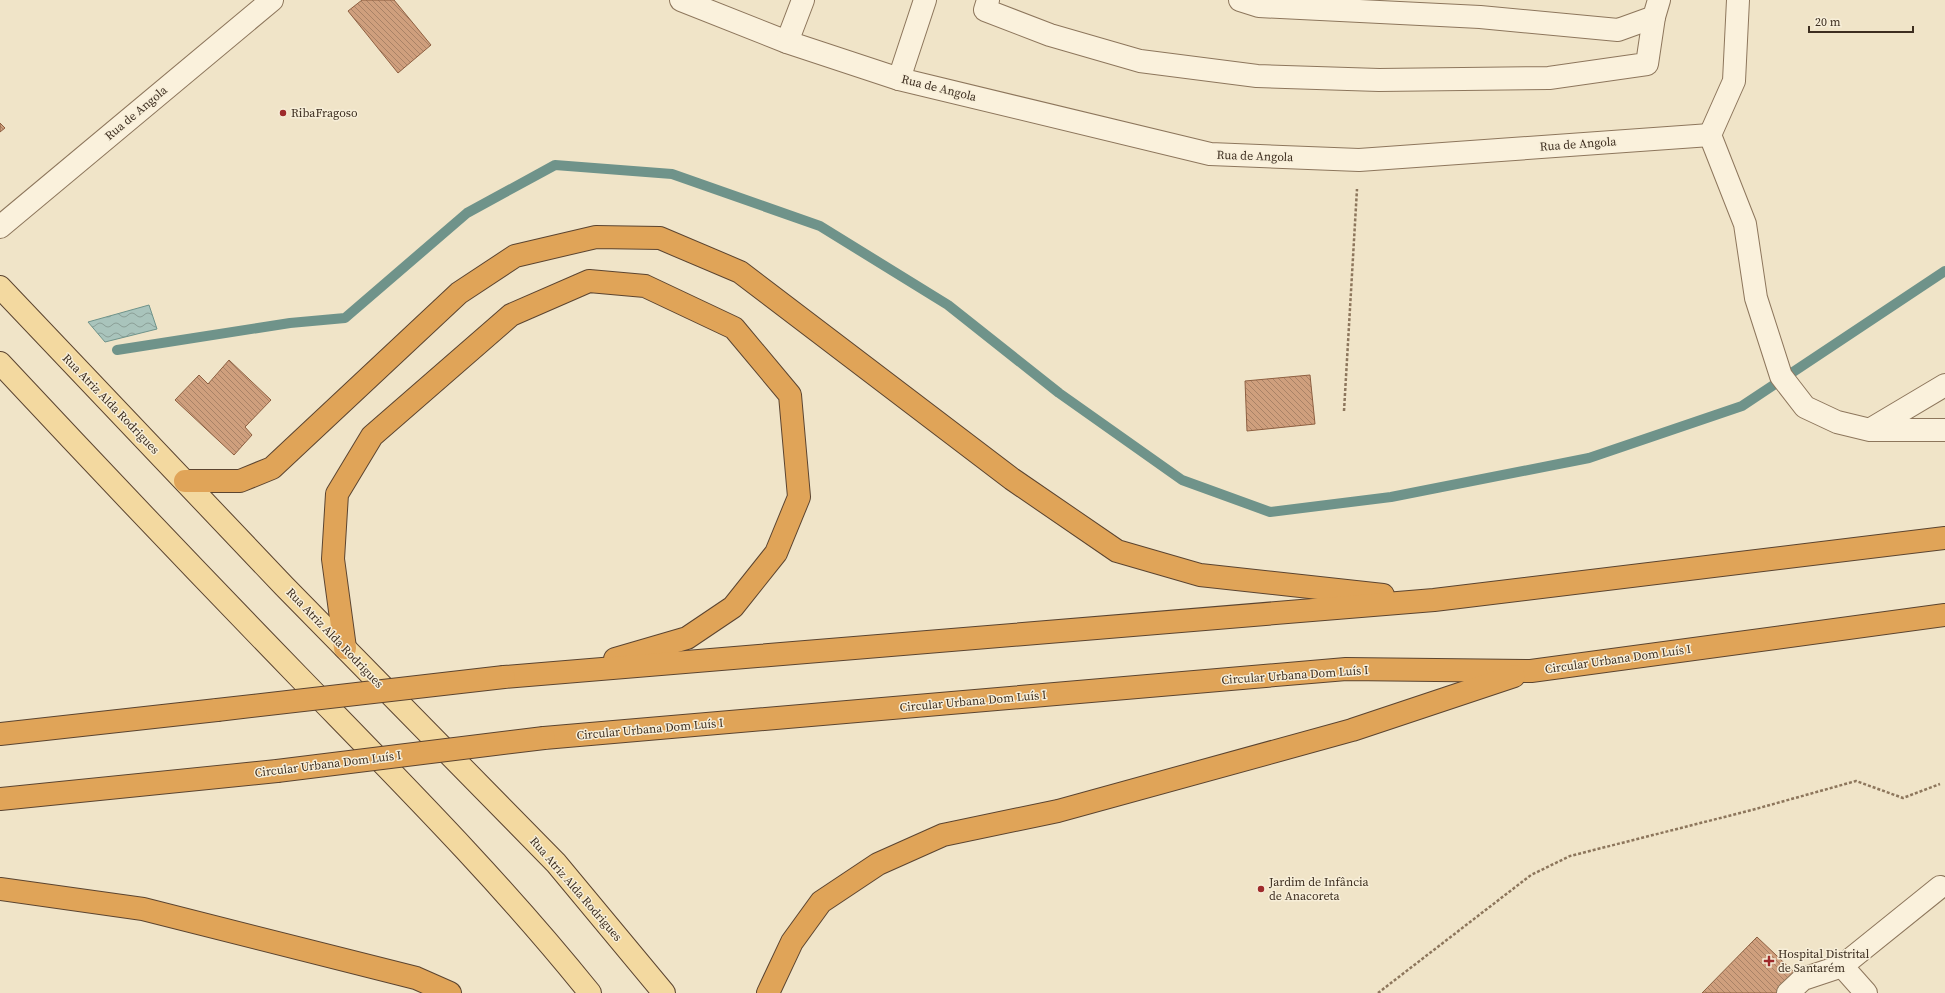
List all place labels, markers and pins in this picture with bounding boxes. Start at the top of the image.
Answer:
place label: RibaFragoso [291,105,358,121]
marker: RibaFragoso [278,108,288,118]
place label: Jardim de Infância de Anacoreta [1268,874,1370,904]
marker: Jardim de Infância de Anacoreta [1256,884,1266,894]
place label: Hospital Distrital de Santarém [1778,946,1870,976]
marker: Hospital Distrital de Santarém [1763,955,1775,967]

